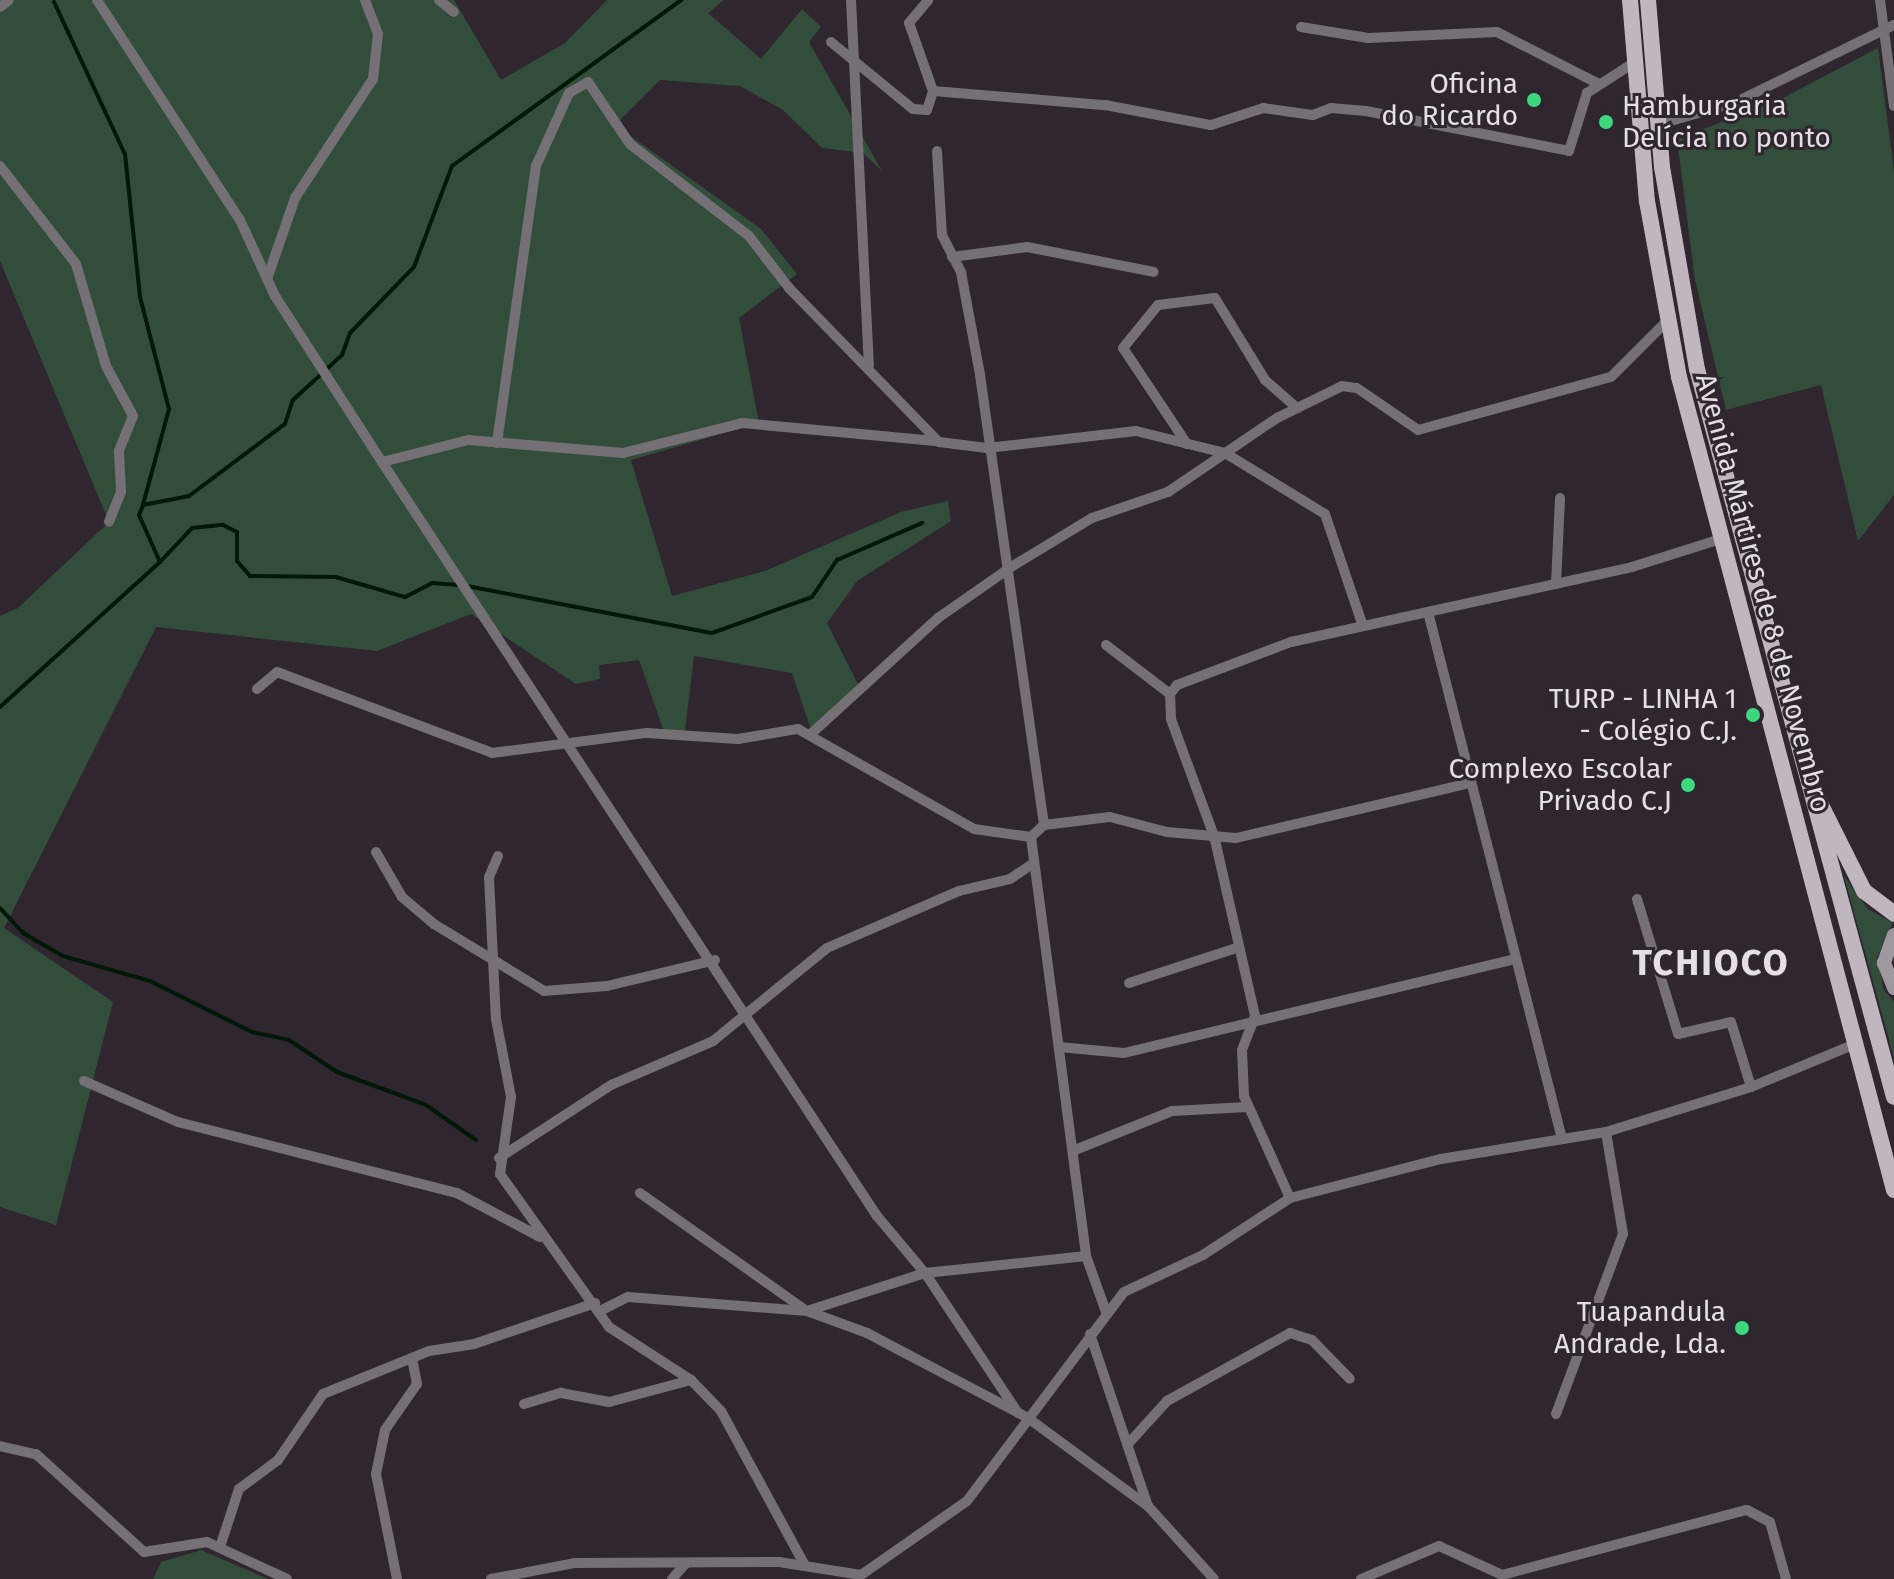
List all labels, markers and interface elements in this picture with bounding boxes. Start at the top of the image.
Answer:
place label: Oficina do Ricardo [1381,67,1518,133]
place label: Hamburgaria Delícia no ponto [1622,89,1831,155]
marker: Oficina do Ricardo [1525,91,1543,109]
marker: Hamburgaria Delícia no ponto [1597,113,1615,131]
street label: Avenida Mártires de 8 de Novembro [1688,370,1838,816]
place label: TURP - LINHA 1 - Colégio C.J. [1549,682,1737,748]
marker: TURP - LINHA 1 - Colégio C.J. [1744,706,1762,724]
place label: Complexo Escolar Privado C.J [1449,752,1672,818]
marker: Complexo Escolar Privado C.J [1679,776,1697,794]
district label: TCHIOCO [1632,942,1790,986]
place label: Tuapandula Andrade, Lda. [1554,1295,1726,1361]
marker: Tuapandula Andrade, Lda. [1733,1319,1751,1337]

